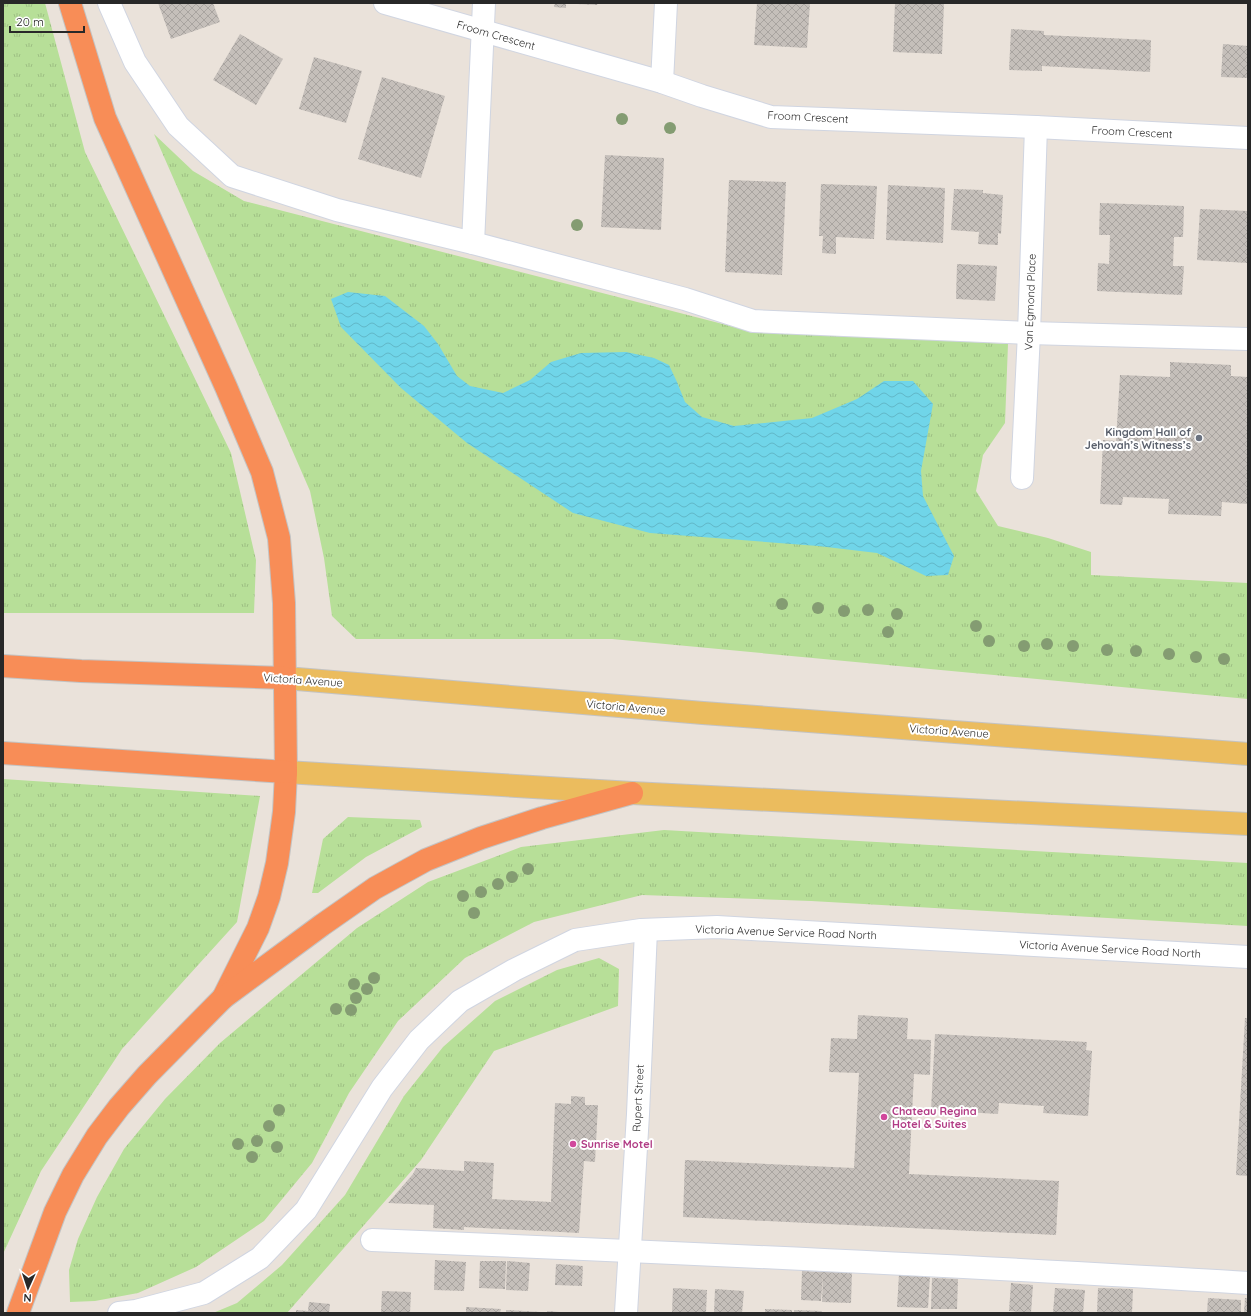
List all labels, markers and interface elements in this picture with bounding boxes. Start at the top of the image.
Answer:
scale bar [10,8,84,34]
text: 20 m [16,14,44,29]
street label: Froom Crescent [455,17,537,53]
street label: Froom Crescent [767,108,849,126]
street label: Froom Crescent [1091,123,1173,141]
street label: Van Egmond Place [1021,253,1039,351]
place label: Kingdom Hall of Jehovah’s Witness’s [1085,425,1191,452]
marker: Kingdom Hall of Jehovah’s Witness’s [1194,433,1204,443]
street label: Victoria Avenue [263,670,343,690]
street label: Victoria Avenue [586,697,666,717]
street label: Victoria Avenue [909,721,989,741]
street label: Victoria Avenue Service Road North [695,922,877,942]
street label: Victoria Avenue Service Road North [1019,937,1201,961]
street label: Rupert Street [629,1064,647,1132]
place label: Chateau Regina Hotel & Suites [892,1104,977,1131]
marker: Chateau Regina Hotel & Suites [879,1112,889,1122]
place label: Sunrise Motel [581,1137,653,1151]
marker: Sunrise Motel [568,1139,578,1149]
north arrow [8,1268,48,1308]
text: N [23,1291,32,1305]

